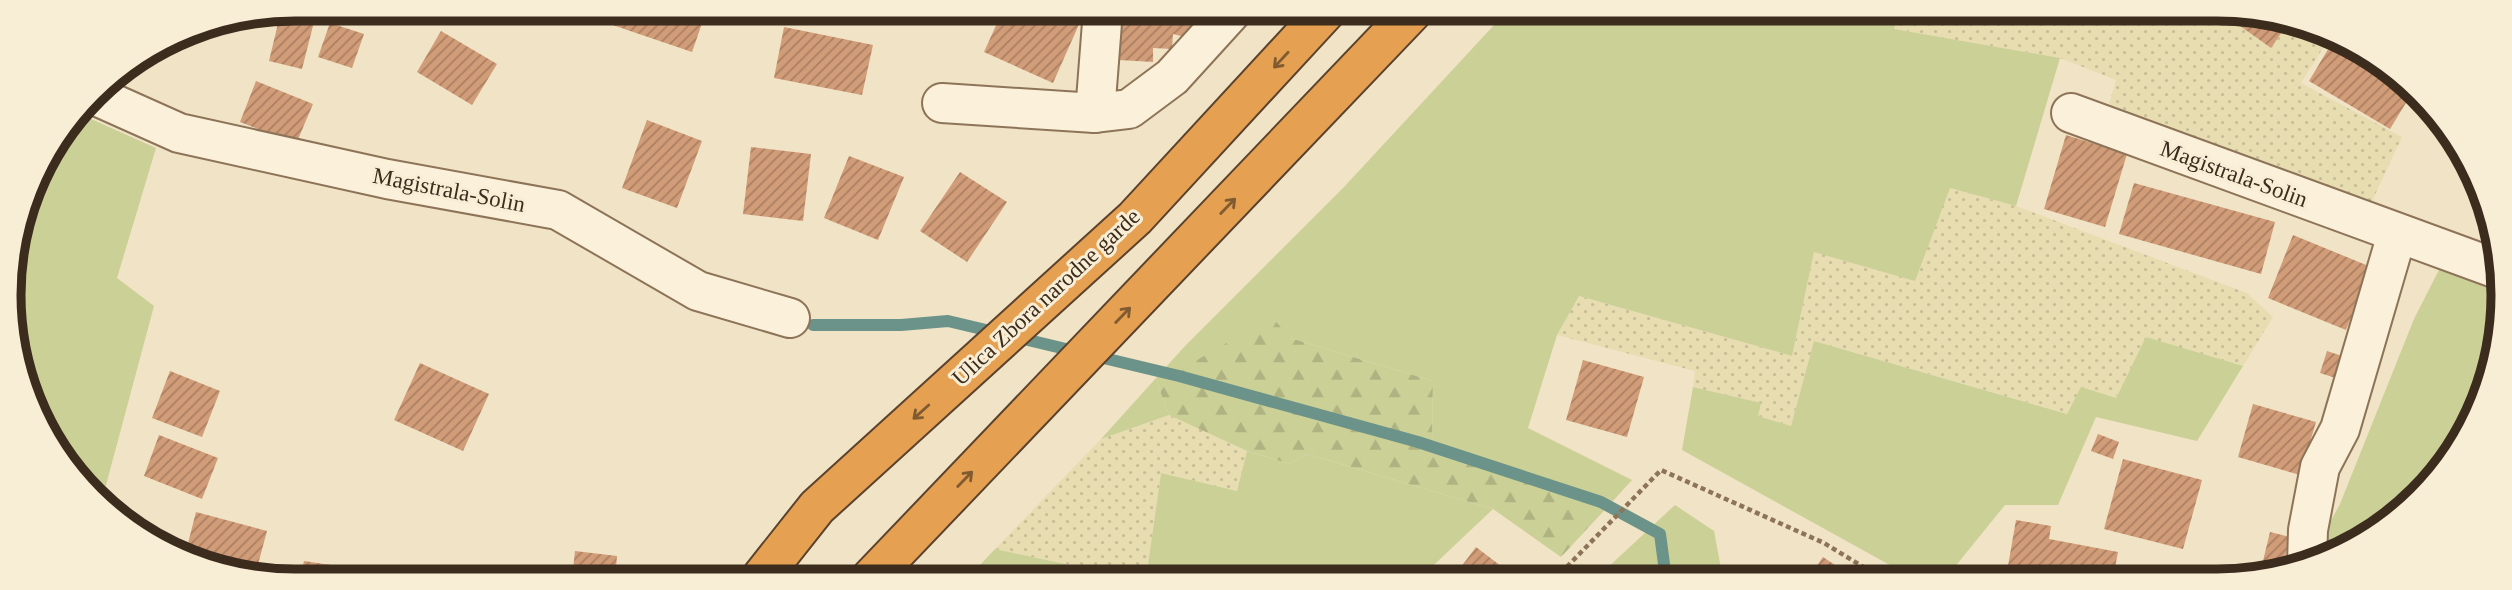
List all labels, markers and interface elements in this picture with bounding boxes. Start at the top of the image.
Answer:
one-way arrow [1272,51,1289,68]
street label: Magistrala-Solin [2157,136,2311,212]
street label: Magistrala-Solin [371,163,528,217]
one-way arrow [1219,198,1236,215]
street label: Ulica Zbora narodne garde [947,204,1145,390]
one-way arrow [1114,307,1131,324]
one-way arrow [912,404,930,420]
one-way arrow [956,470,973,487]

